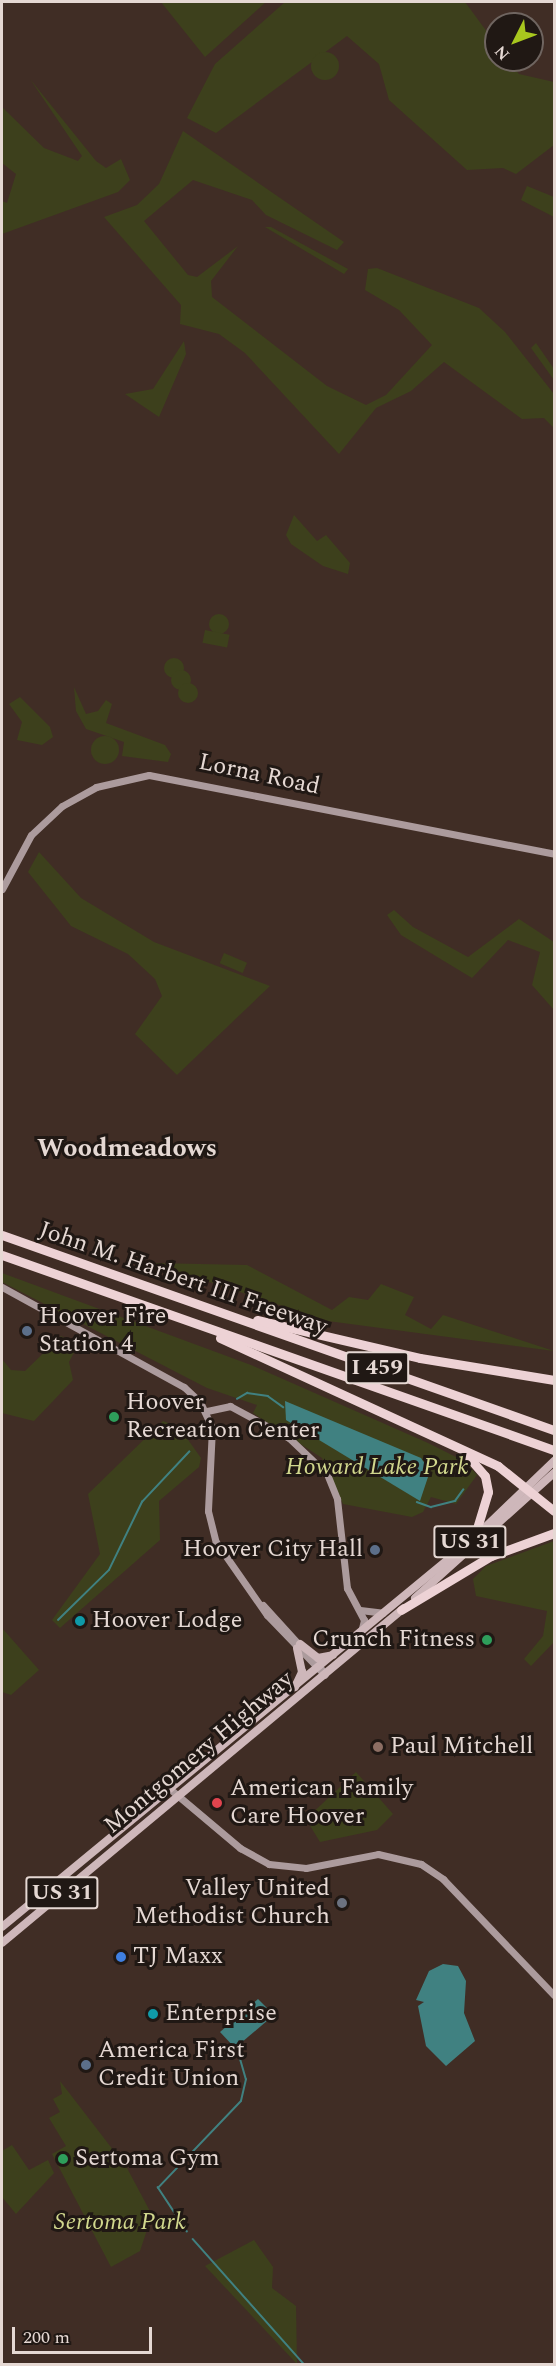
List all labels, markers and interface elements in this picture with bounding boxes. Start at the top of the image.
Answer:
north arrow [484,12,544,72]
text: N [489,40,515,66]
street label: Lorna Road [196,748,322,802]
district label: Woodmeadows [37,1133,217,1165]
street label: John M. Harbert III Freeway [35,1216,331,1342]
place label: Hoover Fire Station 4 [39,1303,166,1359]
marker: Hoover Fire Station 4 [20,1324,34,1338]
road number: I 459 [344,1349,410,1387]
place label: Hoover Recreation Center [126,1389,320,1445]
marker: Hoover Recreation Center [107,1410,121,1424]
park label: Howard Lake Park [286,1454,468,1482]
road number: US 31 [432,1523,508,1561]
place label: Hoover City Hall [183,1536,363,1564]
marker: Hoover City Hall [368,1543,382,1557]
place label: Hoover Lodge [92,1607,242,1635]
marker: Hoover Lodge [73,1614,87,1628]
place label: Crunch Fitness [312,1626,475,1654]
marker: Crunch Fitness [480,1633,494,1647]
street label: Montgomery Highway [98,1665,300,1841]
place label: Paul Mitchell [390,1733,533,1761]
marker: Paul Mitchell [371,1740,385,1754]
place label: American Family Care Hoover [230,1775,413,1831]
marker: American Family Care Hoover [208,1794,226,1812]
road number: US 31 [25,1874,100,1912]
place label: Valley United Methodist Church [134,1875,330,1931]
marker: Valley United Methodist Church [335,1896,349,1910]
place label: TJ Maxx [133,1943,223,1971]
marker: TJ Maxx [114,1950,128,1964]
place label: Enterprise [165,2000,277,2028]
marker: Enterprise [146,2007,160,2021]
place label: America First Credit Union [98,2037,245,2093]
marker: America First Credit Union [79,2058,93,2072]
place label: Sertoma Gym [75,2145,220,2173]
marker: Sertoma Gym [56,2152,70,2166]
park label: Sertoma Park [54,2209,186,2237]
scale bar [15,2315,154,2353]
text: 200 m [23,2324,70,2351]

